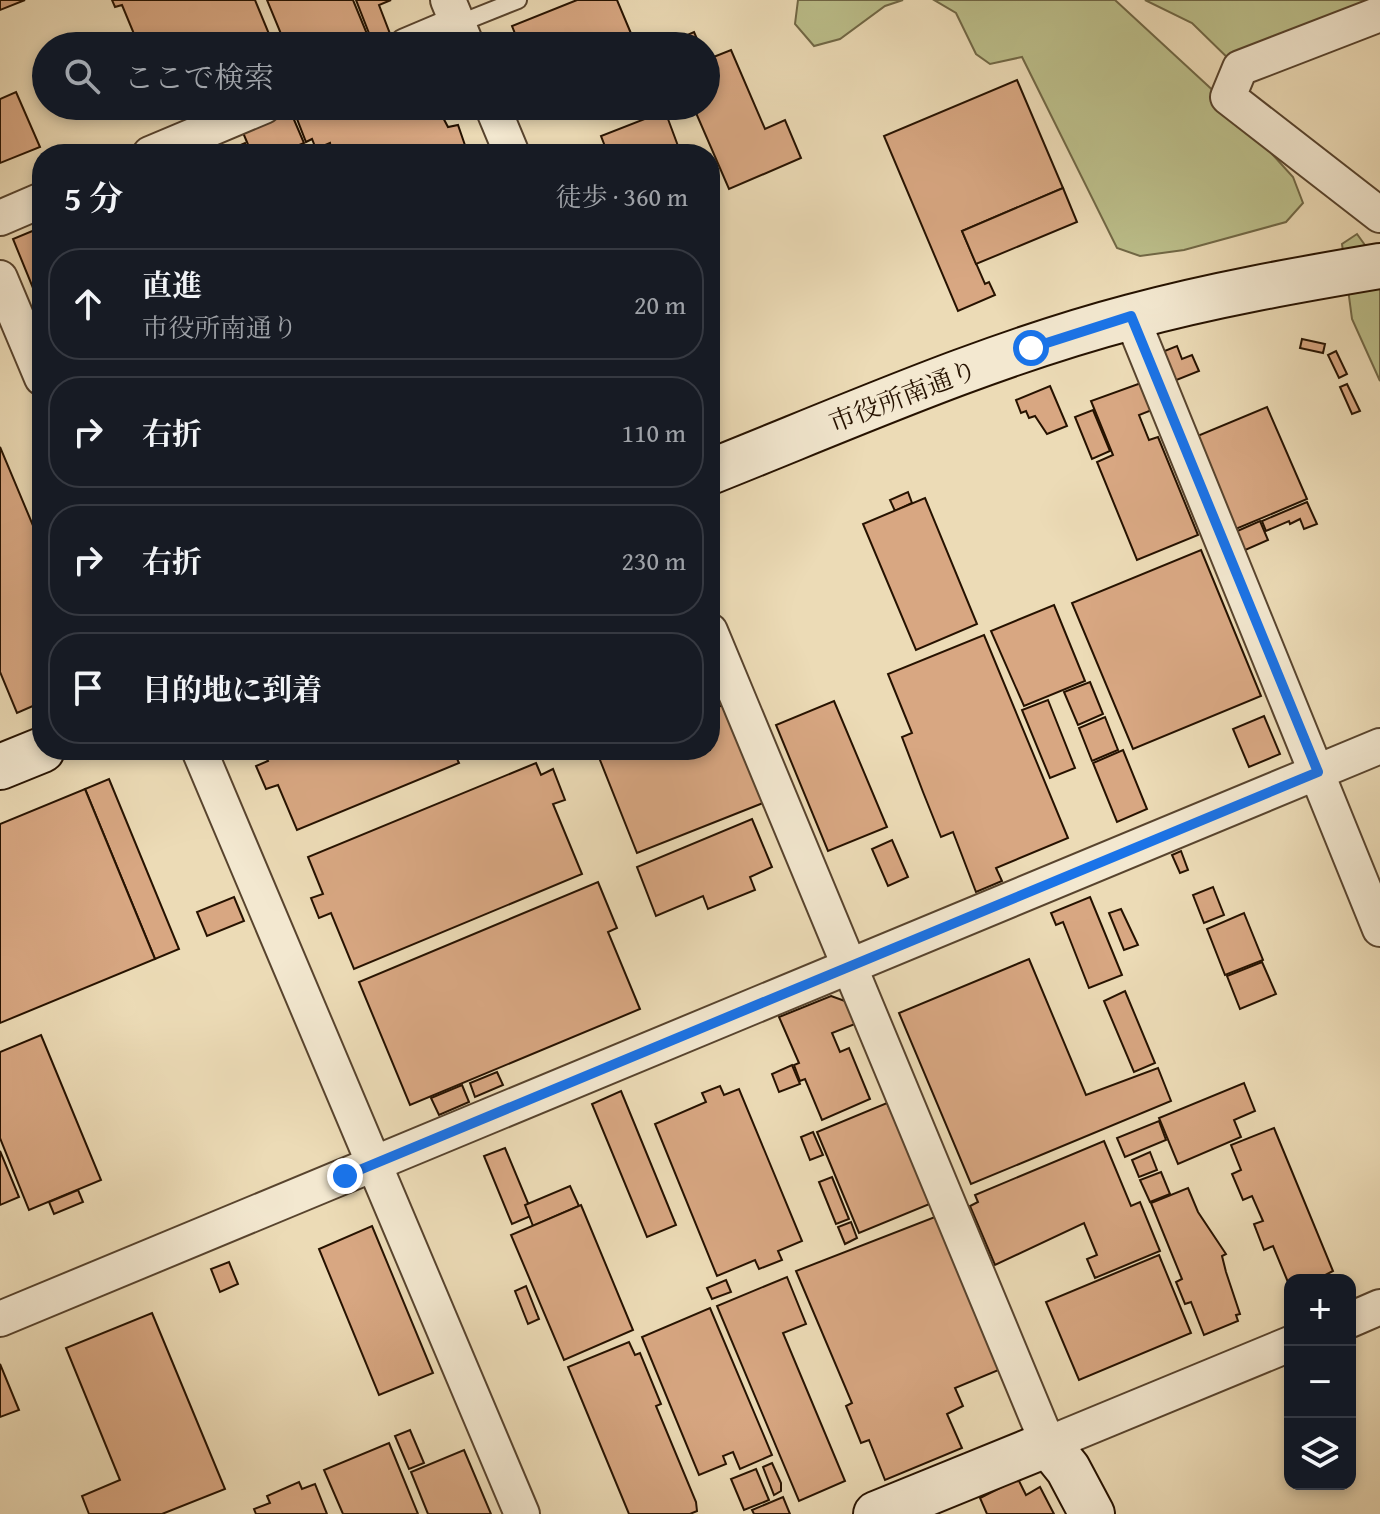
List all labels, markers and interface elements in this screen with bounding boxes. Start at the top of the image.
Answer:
search box [32,32,720,120]
icon: search [60,54,104,98]
text: ここで検索 [124,55,274,99]
text: 5 分 [64,173,123,222]
text: 徒歩 · 360 m [556,177,688,216]
text: 直進 [142,263,202,307]
icon: ahead [66,282,110,326]
text: 20 m [634,285,686,324]
text: 市役所南通り [142,308,298,347]
route start [1013,330,1049,366]
street label: 市役所南通り [823,349,983,442]
icon: right [66,410,110,454]
text: 右折 [142,411,202,455]
text: 110 m [621,413,686,452]
icon: right [66,538,110,582]
text: 右折 [142,539,202,583]
text: 230 m [621,541,686,580]
icon: arrive [66,666,110,710]
text: 目的地に到着 [142,667,322,711]
route end [327,1158,363,1194]
map controls [1284,1274,1356,1490]
button: + [1284,1274,1356,1346]
button: − [1284,1346,1356,1418]
button: layers [1284,1418,1356,1490]

